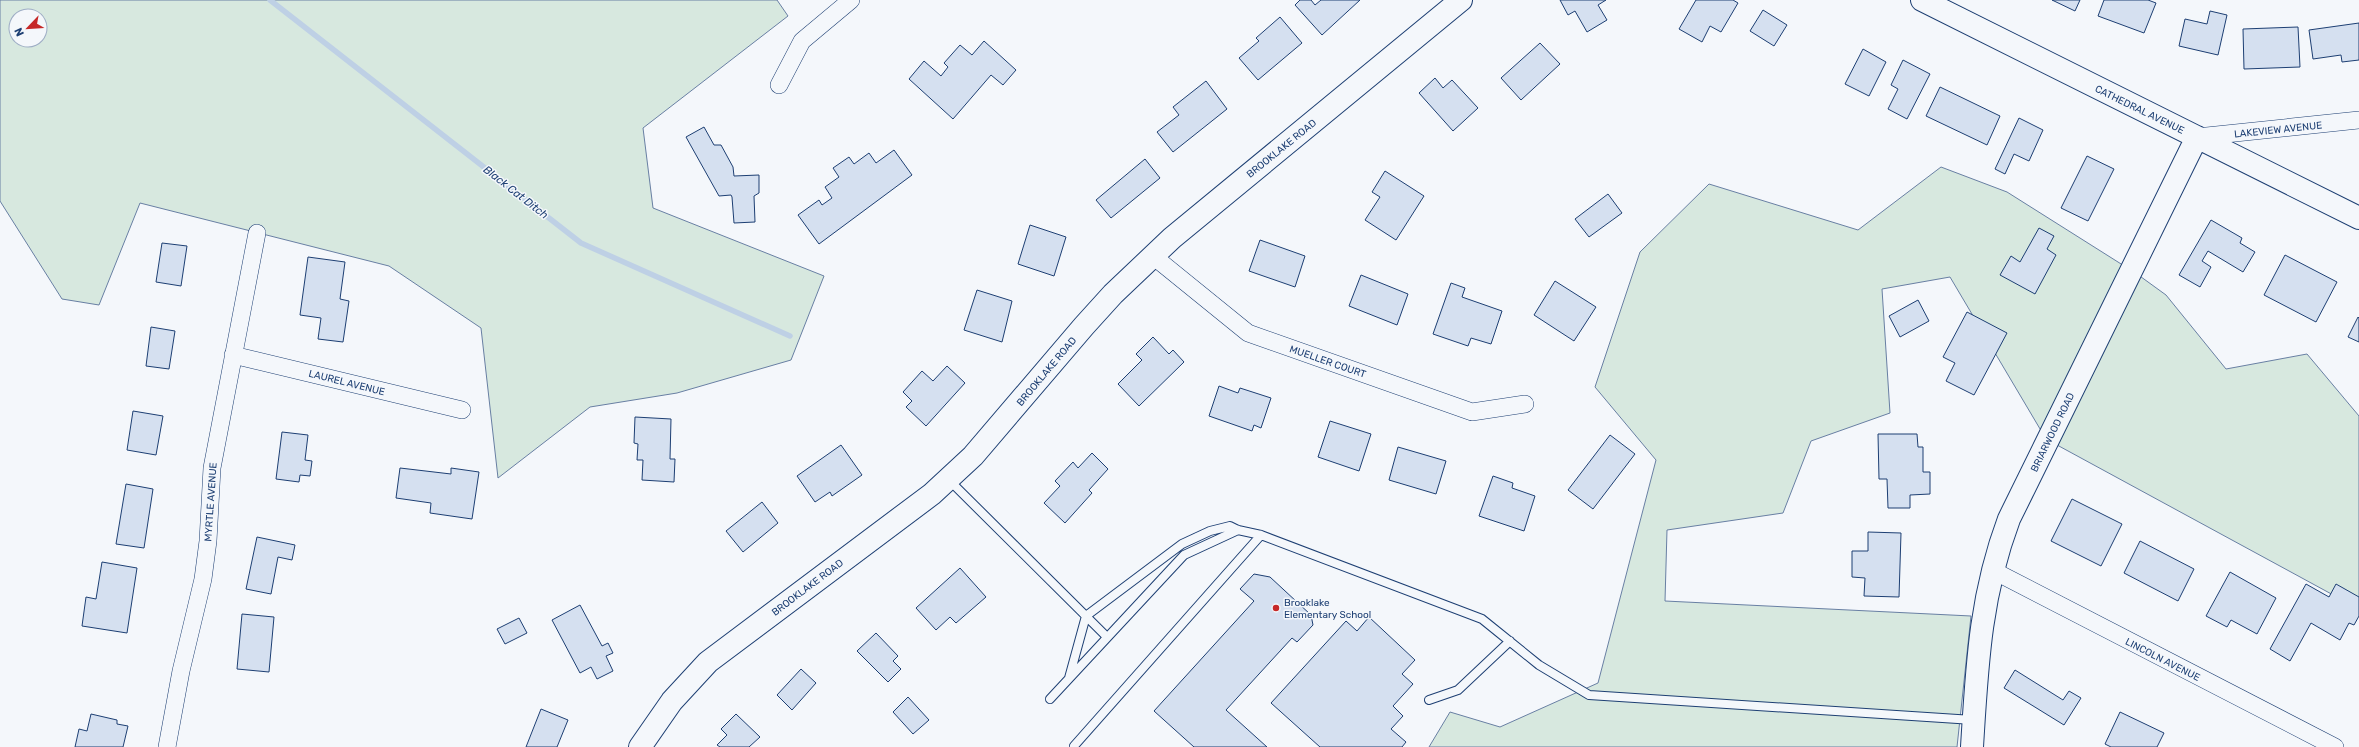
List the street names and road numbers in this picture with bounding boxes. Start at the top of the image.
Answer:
street label: CATHEDRAL AVENUE [2093,83,2186,137]
street label: BROOKLAKE ROAD [1244,117,1319,181]
street label: LAKEVIEW AVENUE [2233,119,2323,141]
street label: BROOKLAKE ROAD [1014,335,1079,409]
street label: MUELLER COURT [1288,343,1368,381]
street label: LAUREL AVENUE [307,368,386,398]
street label: BRIARWOOD ROAD [2029,391,2077,474]
street label: MYRTLE AVENUE [202,462,220,542]
street label: BROOKLAKE ROAD [769,557,846,619]
street label: LINCOLN AVENUE [2123,636,2202,684]

